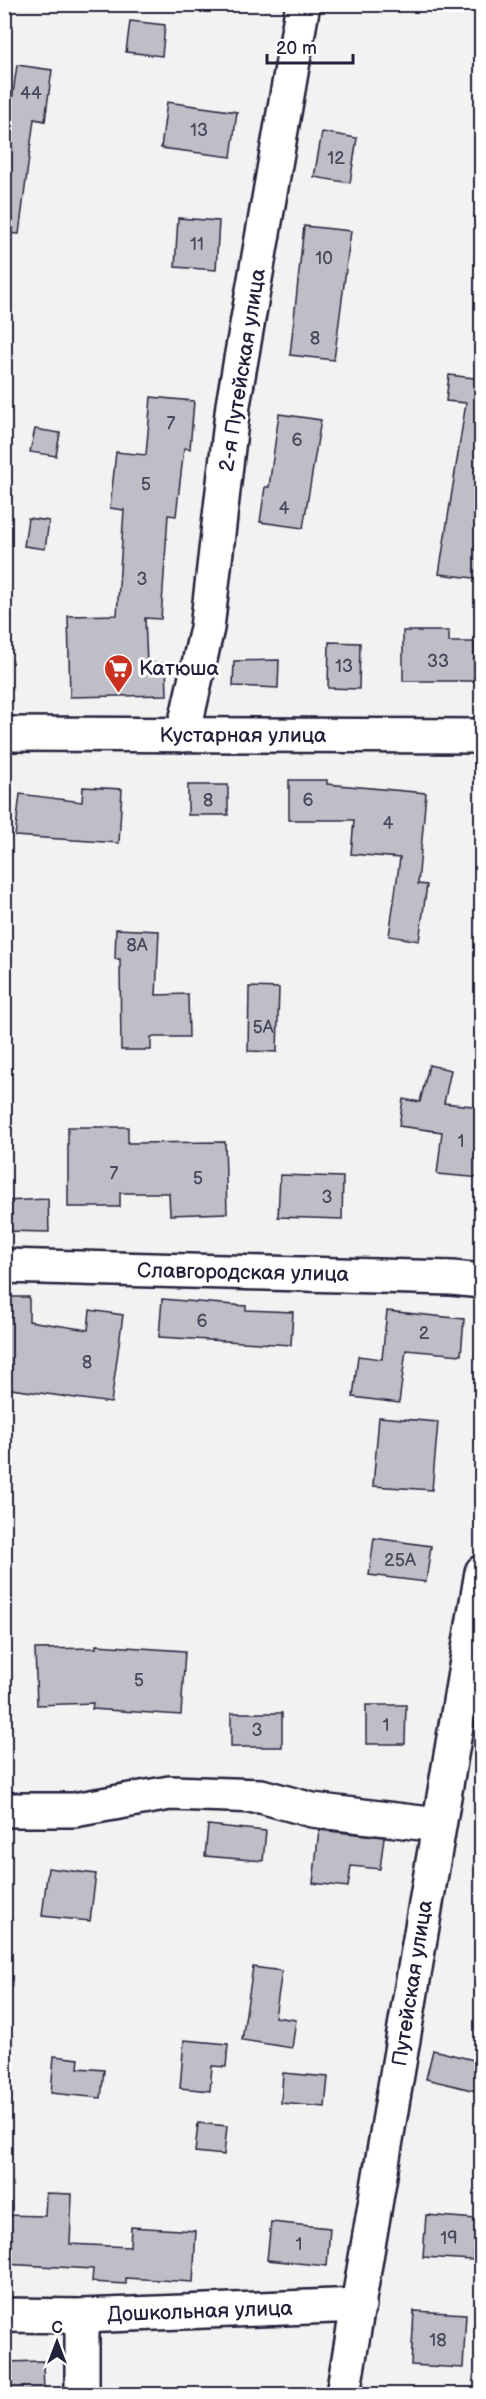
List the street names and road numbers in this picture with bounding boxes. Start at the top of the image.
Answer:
street label: 2-я Путейская улица [214,266,271,473]
street label: Кустарная улица [160,723,327,748]
street label: Славгородская улица [137,1258,350,1287]
street label: Путейская улица [387,1898,438,2068]
street label: Дошкольная улица [107,2296,294,2327]

